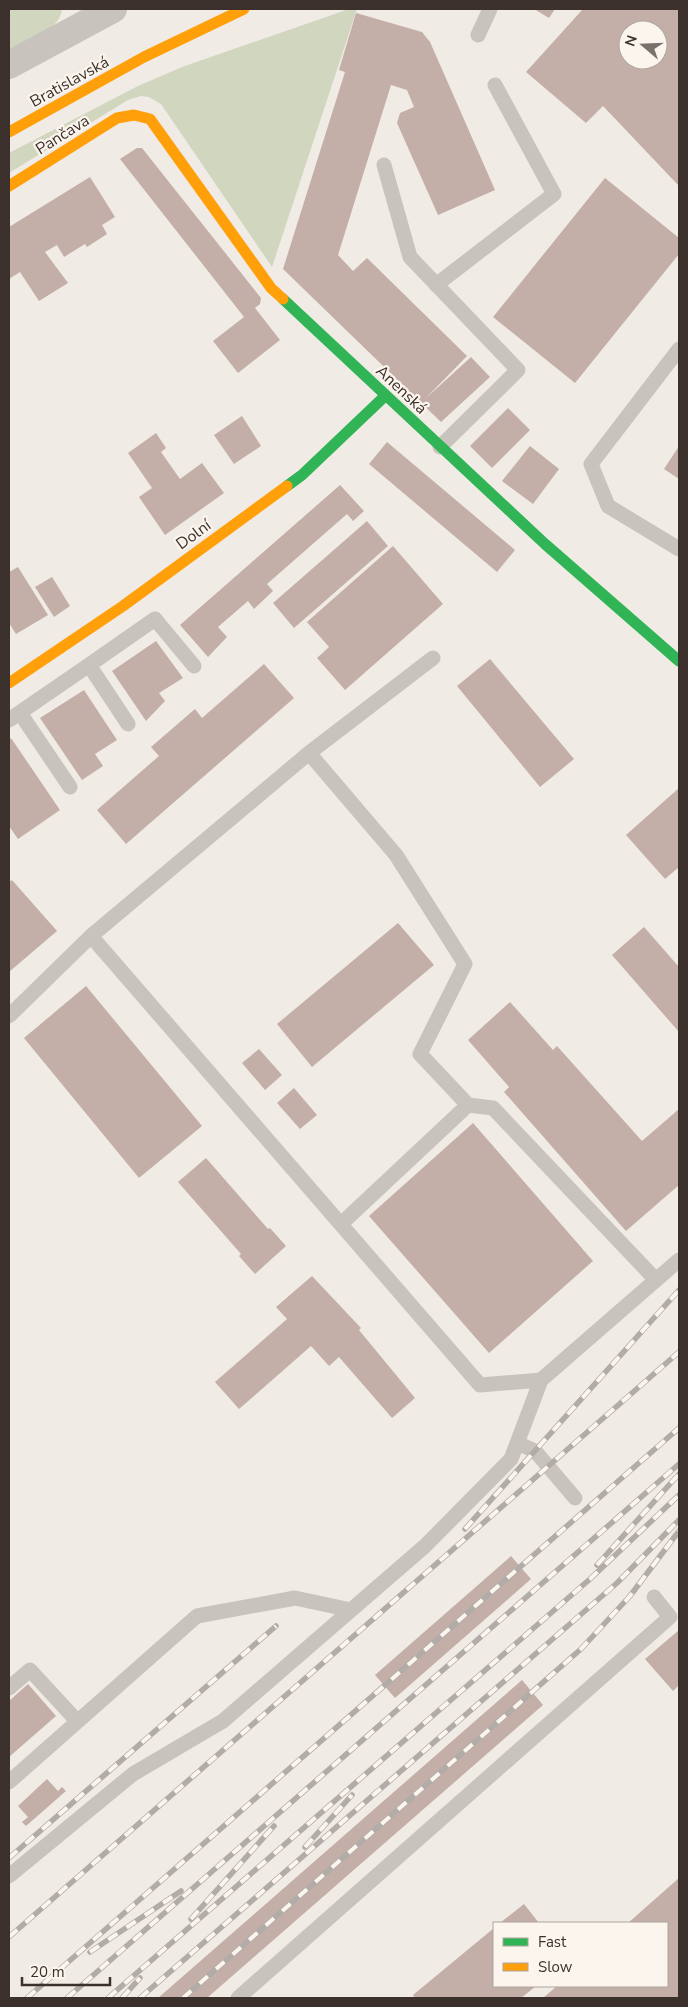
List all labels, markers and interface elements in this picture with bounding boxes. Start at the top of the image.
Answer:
north arrow [618,20,668,70]
text: N [620,33,642,49]
street label: Bratislavská [26,51,113,113]
street label: Pančava [31,110,94,160]
street label: Anenská [371,360,432,419]
street label: Dolní [172,514,217,555]
legend [493,1922,668,1987]
text: Fast [538,1932,567,1952]
scale bar [22,1954,110,1986]
text: Slow [538,1957,573,1977]
text: 20 m [30,1962,65,1982]

